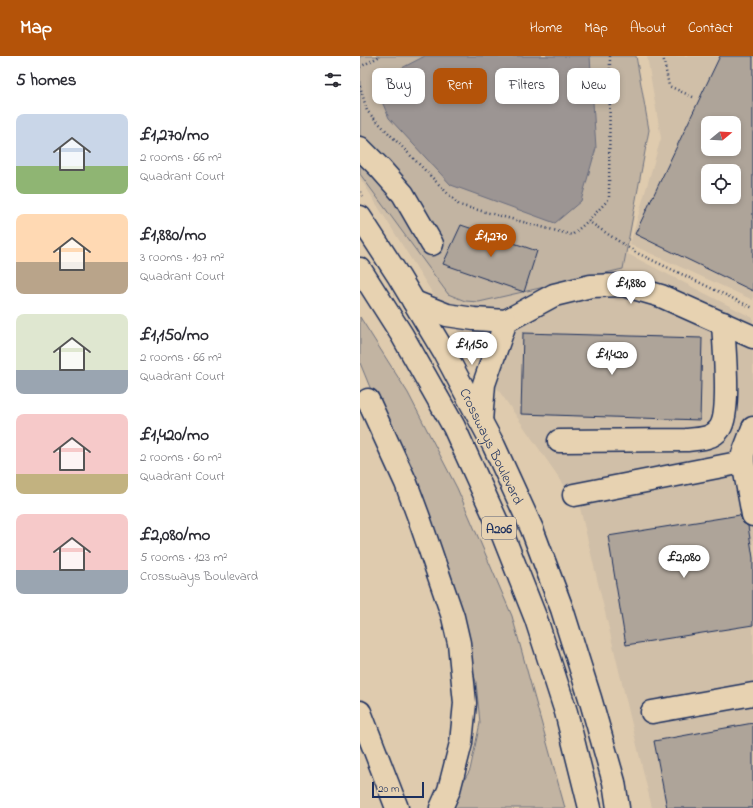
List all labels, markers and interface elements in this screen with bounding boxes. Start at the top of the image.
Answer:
text: Map [20,15,52,42]
text: Home [530,18,562,39]
text: Map [584,18,608,39]
text: About [630,18,666,39]
text: Contact [688,18,733,39]
text: 5 homes [16,68,76,93]
chip: Buy [372,68,425,104]
chip: Rent [433,68,487,104]
chip: Filters [495,68,559,104]
chip: New [567,68,620,104]
icon: filters [322,69,344,91]
north arrow [701,116,741,156]
map controls [701,116,741,204]
text: £1,270/mo [140,123,209,148]
icon: home [48,130,96,178]
text: 2 rooms · 66 m² [140,148,222,167]
button: locate [701,164,741,204]
text: Quadrant Court [140,167,225,186]
text: £1,880/mo [140,223,206,248]
pin: £1,270 [458,224,524,258]
text: £1,270 [475,227,507,246]
icon: home [48,230,96,278]
text: 3 rooms · 107 m² [140,248,224,267]
text: Quadrant Court [140,267,225,286]
pin: £1,880 [598,271,664,305]
text: £1,880 [616,274,646,293]
text: £1,150/mo [140,323,209,348]
icon: home [48,330,96,378]
pin: £1,150 [439,332,505,366]
text: £1,150 [456,335,488,354]
pin: £1,420 [579,342,645,376]
text: £1,420 [596,345,628,364]
text: 2 rooms · 66 m² [140,348,222,367]
text: Quadrant Court [140,367,225,386]
street label: Crossways Boulevard [452,385,528,509]
text: £1,420/mo [140,423,209,448]
icon: home [48,430,96,478]
text: 2 rooms · 60 m² [140,448,222,467]
text: Quadrant Court [140,467,225,486]
road number: A206 [482,517,516,539]
text: £2,080/mo [140,523,210,548]
icon: home [48,530,96,578]
pin: £2,080 [651,545,717,579]
text: 5 rooms · 123 m² [140,548,227,567]
text: £2,080 [667,548,701,567]
text: Crossways Boulevard [140,567,258,586]
scale bar [372,780,424,799]
text: 20 m [378,781,400,797]

